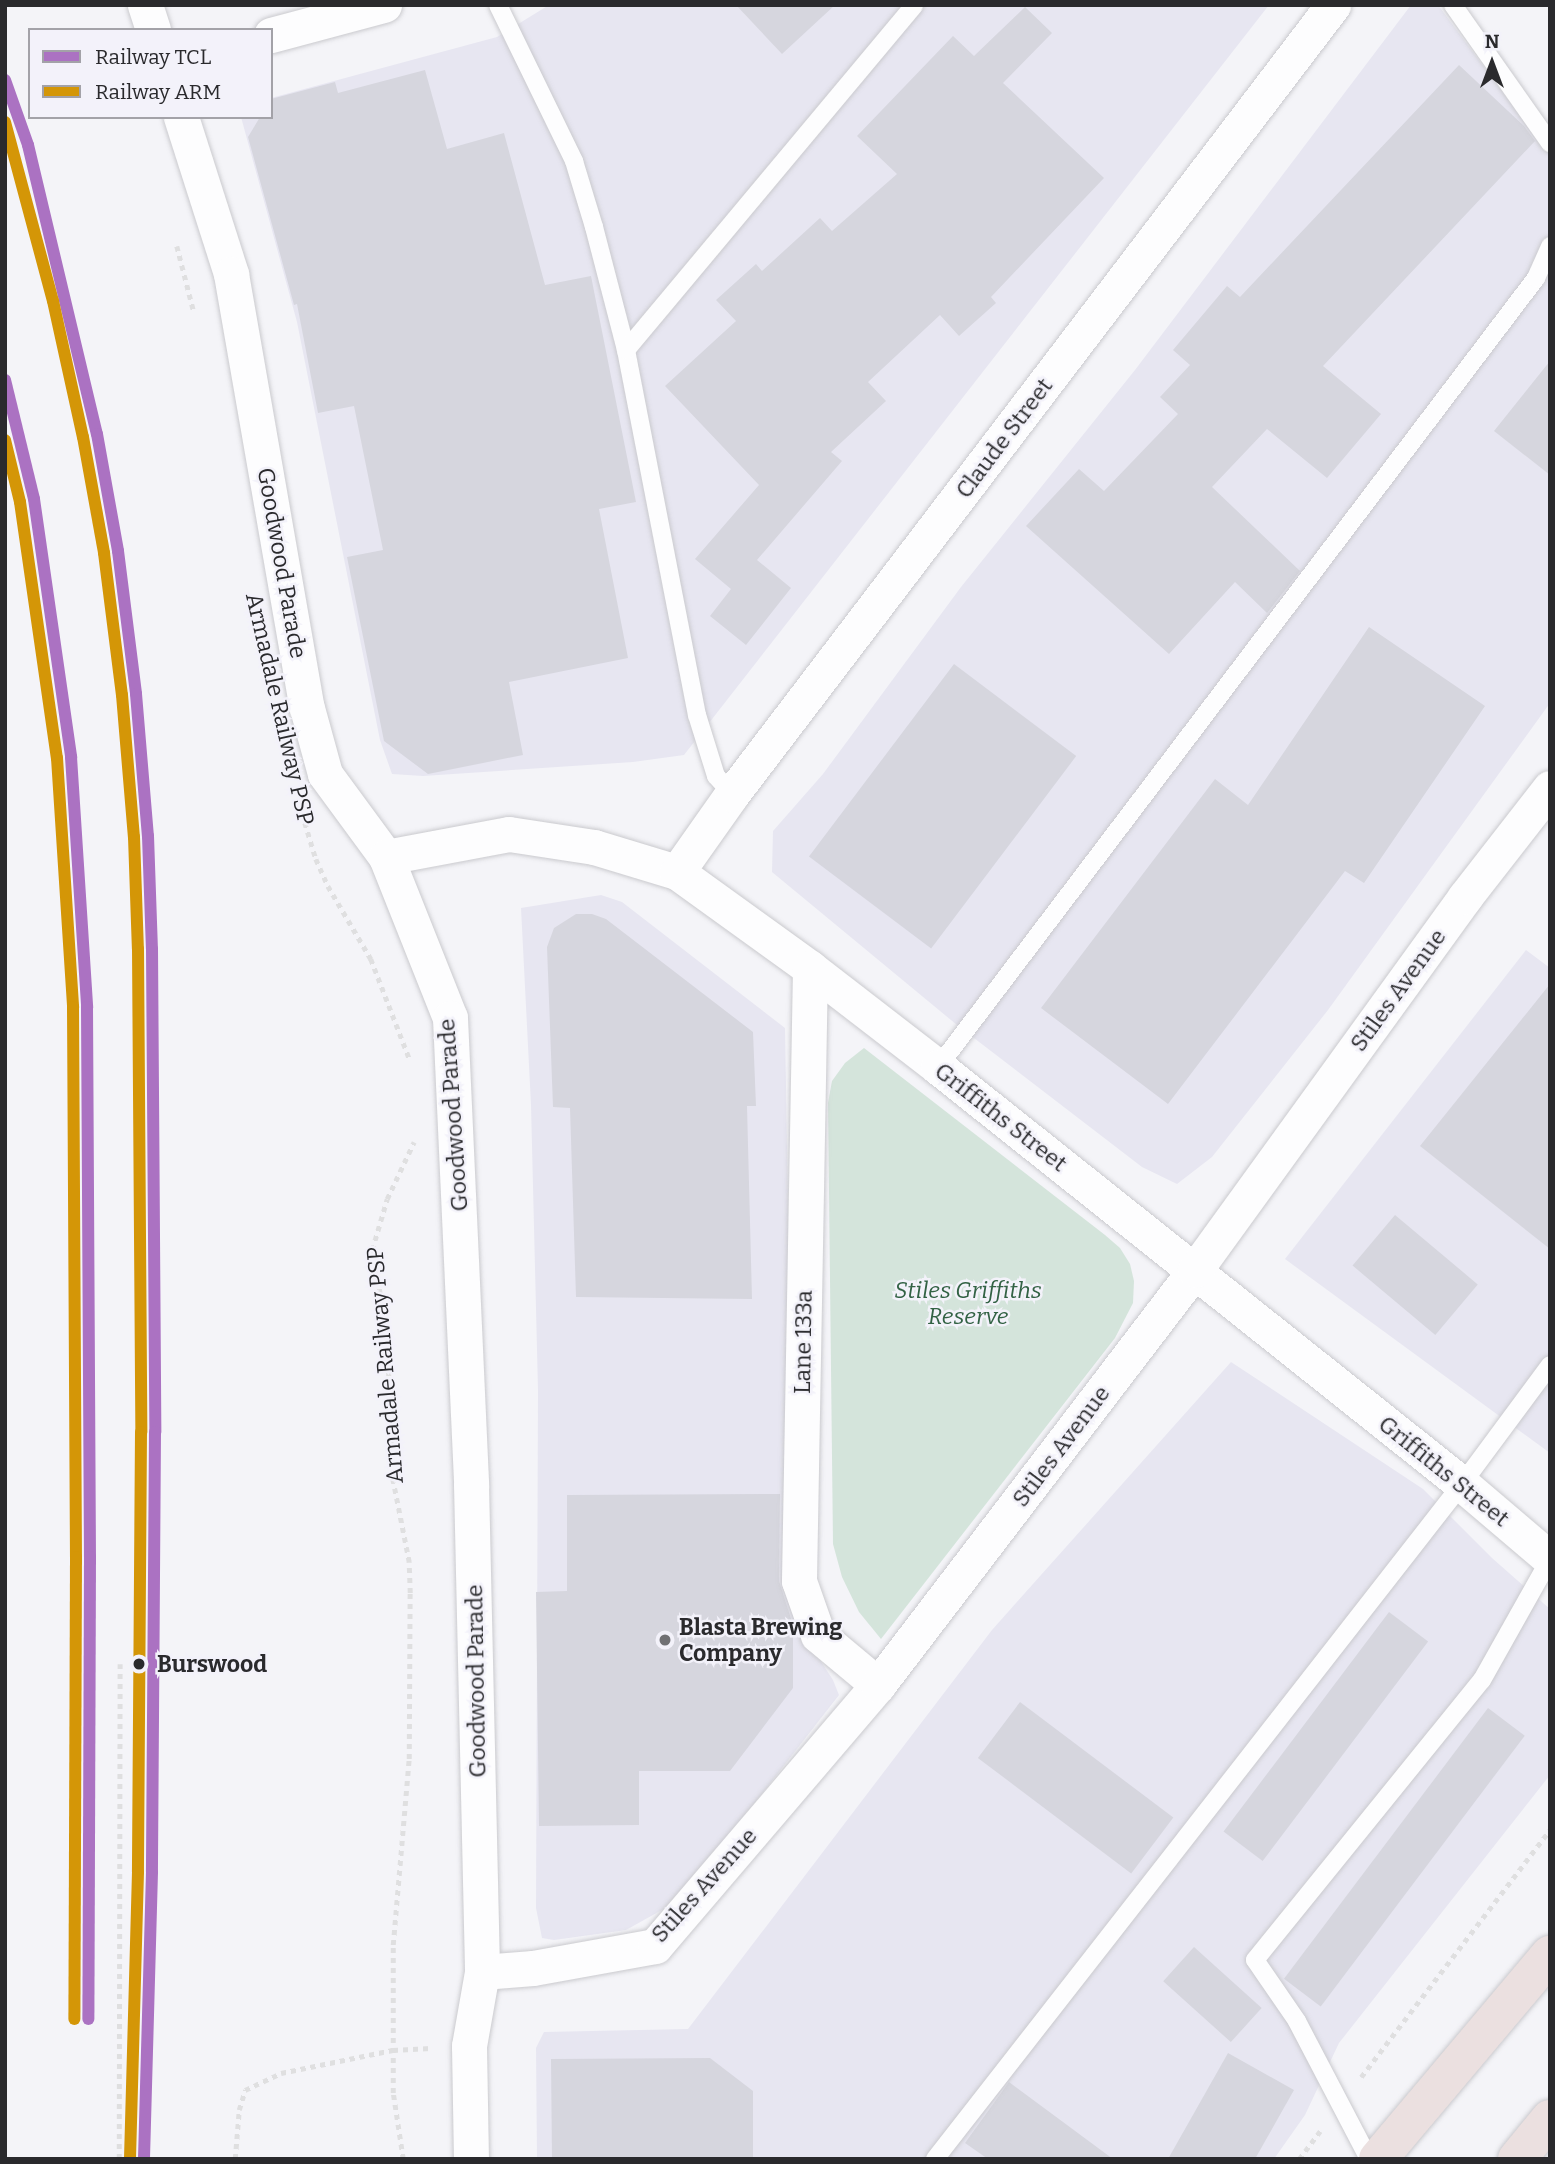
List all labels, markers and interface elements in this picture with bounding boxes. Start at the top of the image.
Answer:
legend [28,28,273,119]
north arrow [1457,28,1527,98]
text: N [1485,30,1499,53]
text: Railway TCL [95,44,211,70]
text: Railway ARM [95,79,221,105]
street label: Claude Street [950,373,1058,503]
street label: Goodwood Parade [252,465,312,661]
street label: Armadale Railway PSP [240,590,320,828]
street label: Stiles Avenue [1344,924,1452,1056]
street label: Goodwood Parade [432,1018,474,1212]
street label: Griffiths Street [929,1057,1073,1177]
street label: Armadale Railway PSP [361,1245,409,1485]
park label: Stiles Griffiths Reserve [894,1276,1042,1330]
street label: Lane 133a [788,1290,818,1394]
street label: Stiles Avenue [1007,1380,1115,1512]
street label: Griffiths Street [1373,1410,1515,1532]
street label: Goodwood Parade [461,1584,491,1778]
place label: Blasta Brewing Company [679,1613,843,1667]
marker: Blasta Brewing Company [657,1632,673,1648]
place label: Burswood [157,1650,267,1678]
marker: Burswood [127,1652,151,1676]
street label: Stiles Avenue [645,1822,763,1948]

